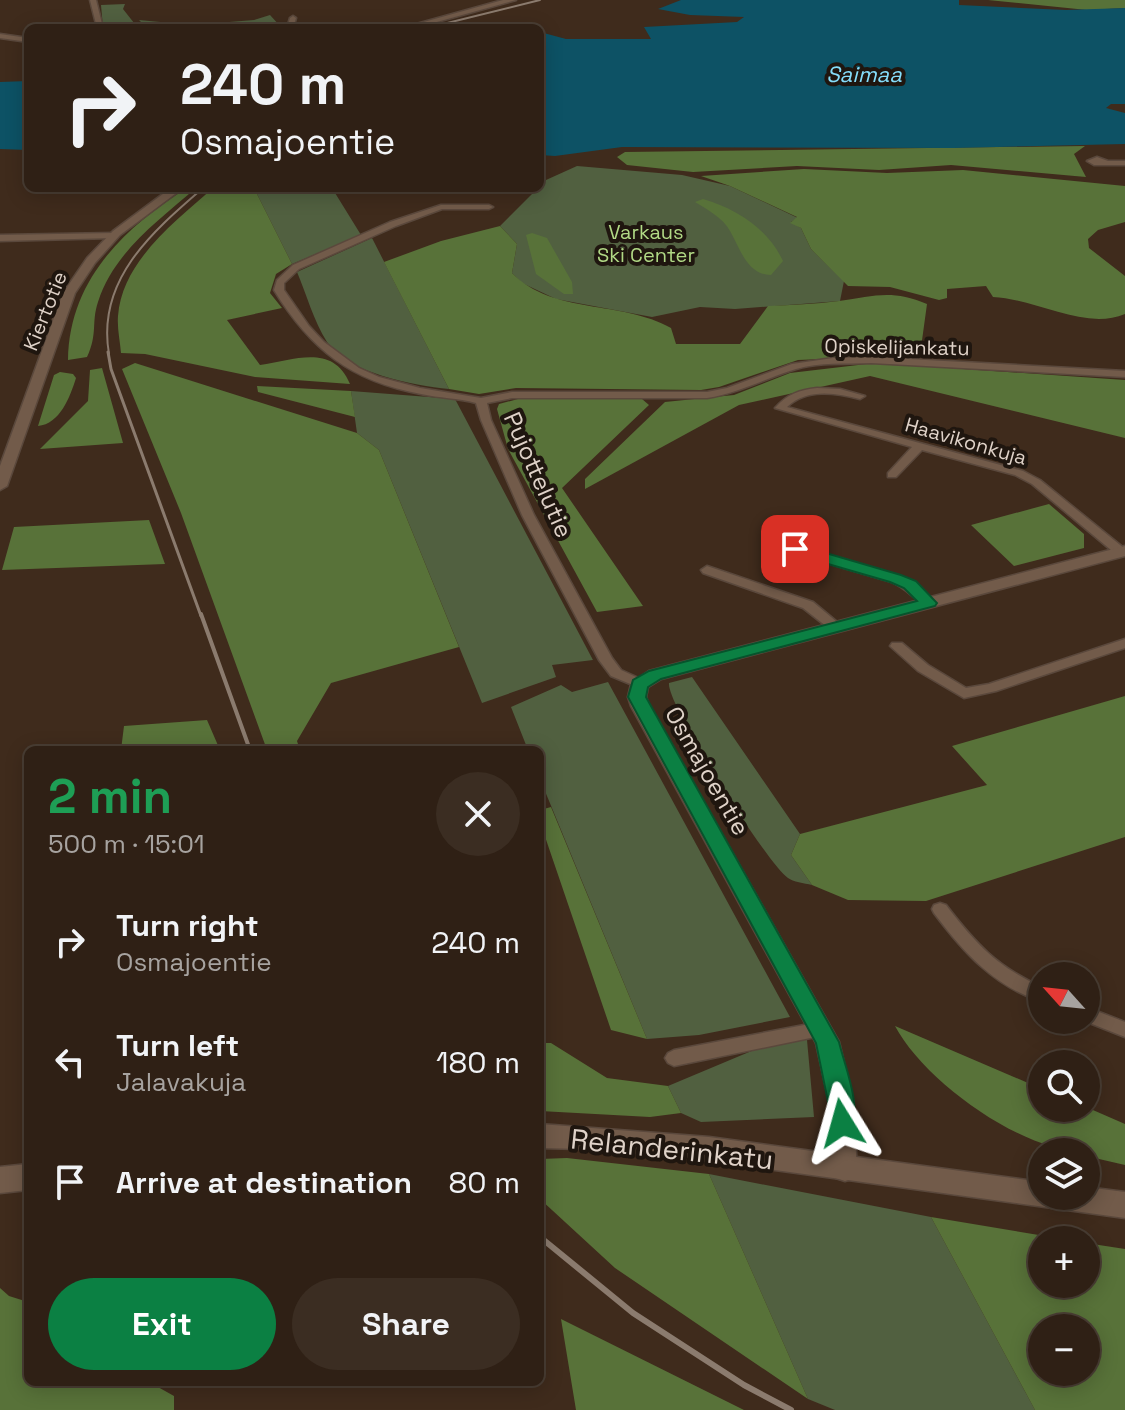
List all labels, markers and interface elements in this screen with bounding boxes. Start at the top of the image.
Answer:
text: 240 m [180,49,346,120]
icon: right [48,56,152,160]
water label: Saimaa [826,60,902,88]
text: Osmajoentie [180,119,395,165]
park label: Varkaus Ski Center [597,219,695,268]
street label: Kiertotie [17,268,73,354]
street label: Opiskelijankatu [824,333,970,361]
street label: Pujottelutie [497,407,580,543]
street label: Haavikonkuja [902,411,1030,471]
pin [761,515,829,583]
icon: arrive [773,527,817,571]
street label: Osmajoentie [658,701,757,841]
text: 2 min [48,766,172,827]
button: close [436,772,520,856]
text: 500 m · 15:01 [48,827,205,861]
text: Turn right [116,906,259,945]
icon: right [48,920,92,964]
text: 240 m [431,923,520,962]
text: Osmajoentie [116,945,272,979]
north arrow [1028,962,1100,1034]
map controls [1028,962,1100,1386]
text: Turn left [116,1026,239,1065]
icon: left [48,1040,92,1084]
text: 180 m [436,1043,520,1082]
button: search [1028,1050,1100,1122]
text: Jalavakuja [116,1065,246,1099]
position arrow [800,1081,884,1165]
street label: Relanderinkatu [569,1120,775,1178]
button: layers [1028,1138,1100,1210]
icon: arrive [48,1160,92,1204]
text: Arrive at destination [116,1163,412,1202]
text: 80 m [449,1163,520,1202]
button: + [1028,1226,1100,1298]
button: Exit [48,1278,276,1370]
button: Share [292,1278,520,1370]
button: − [1028,1314,1100,1386]

